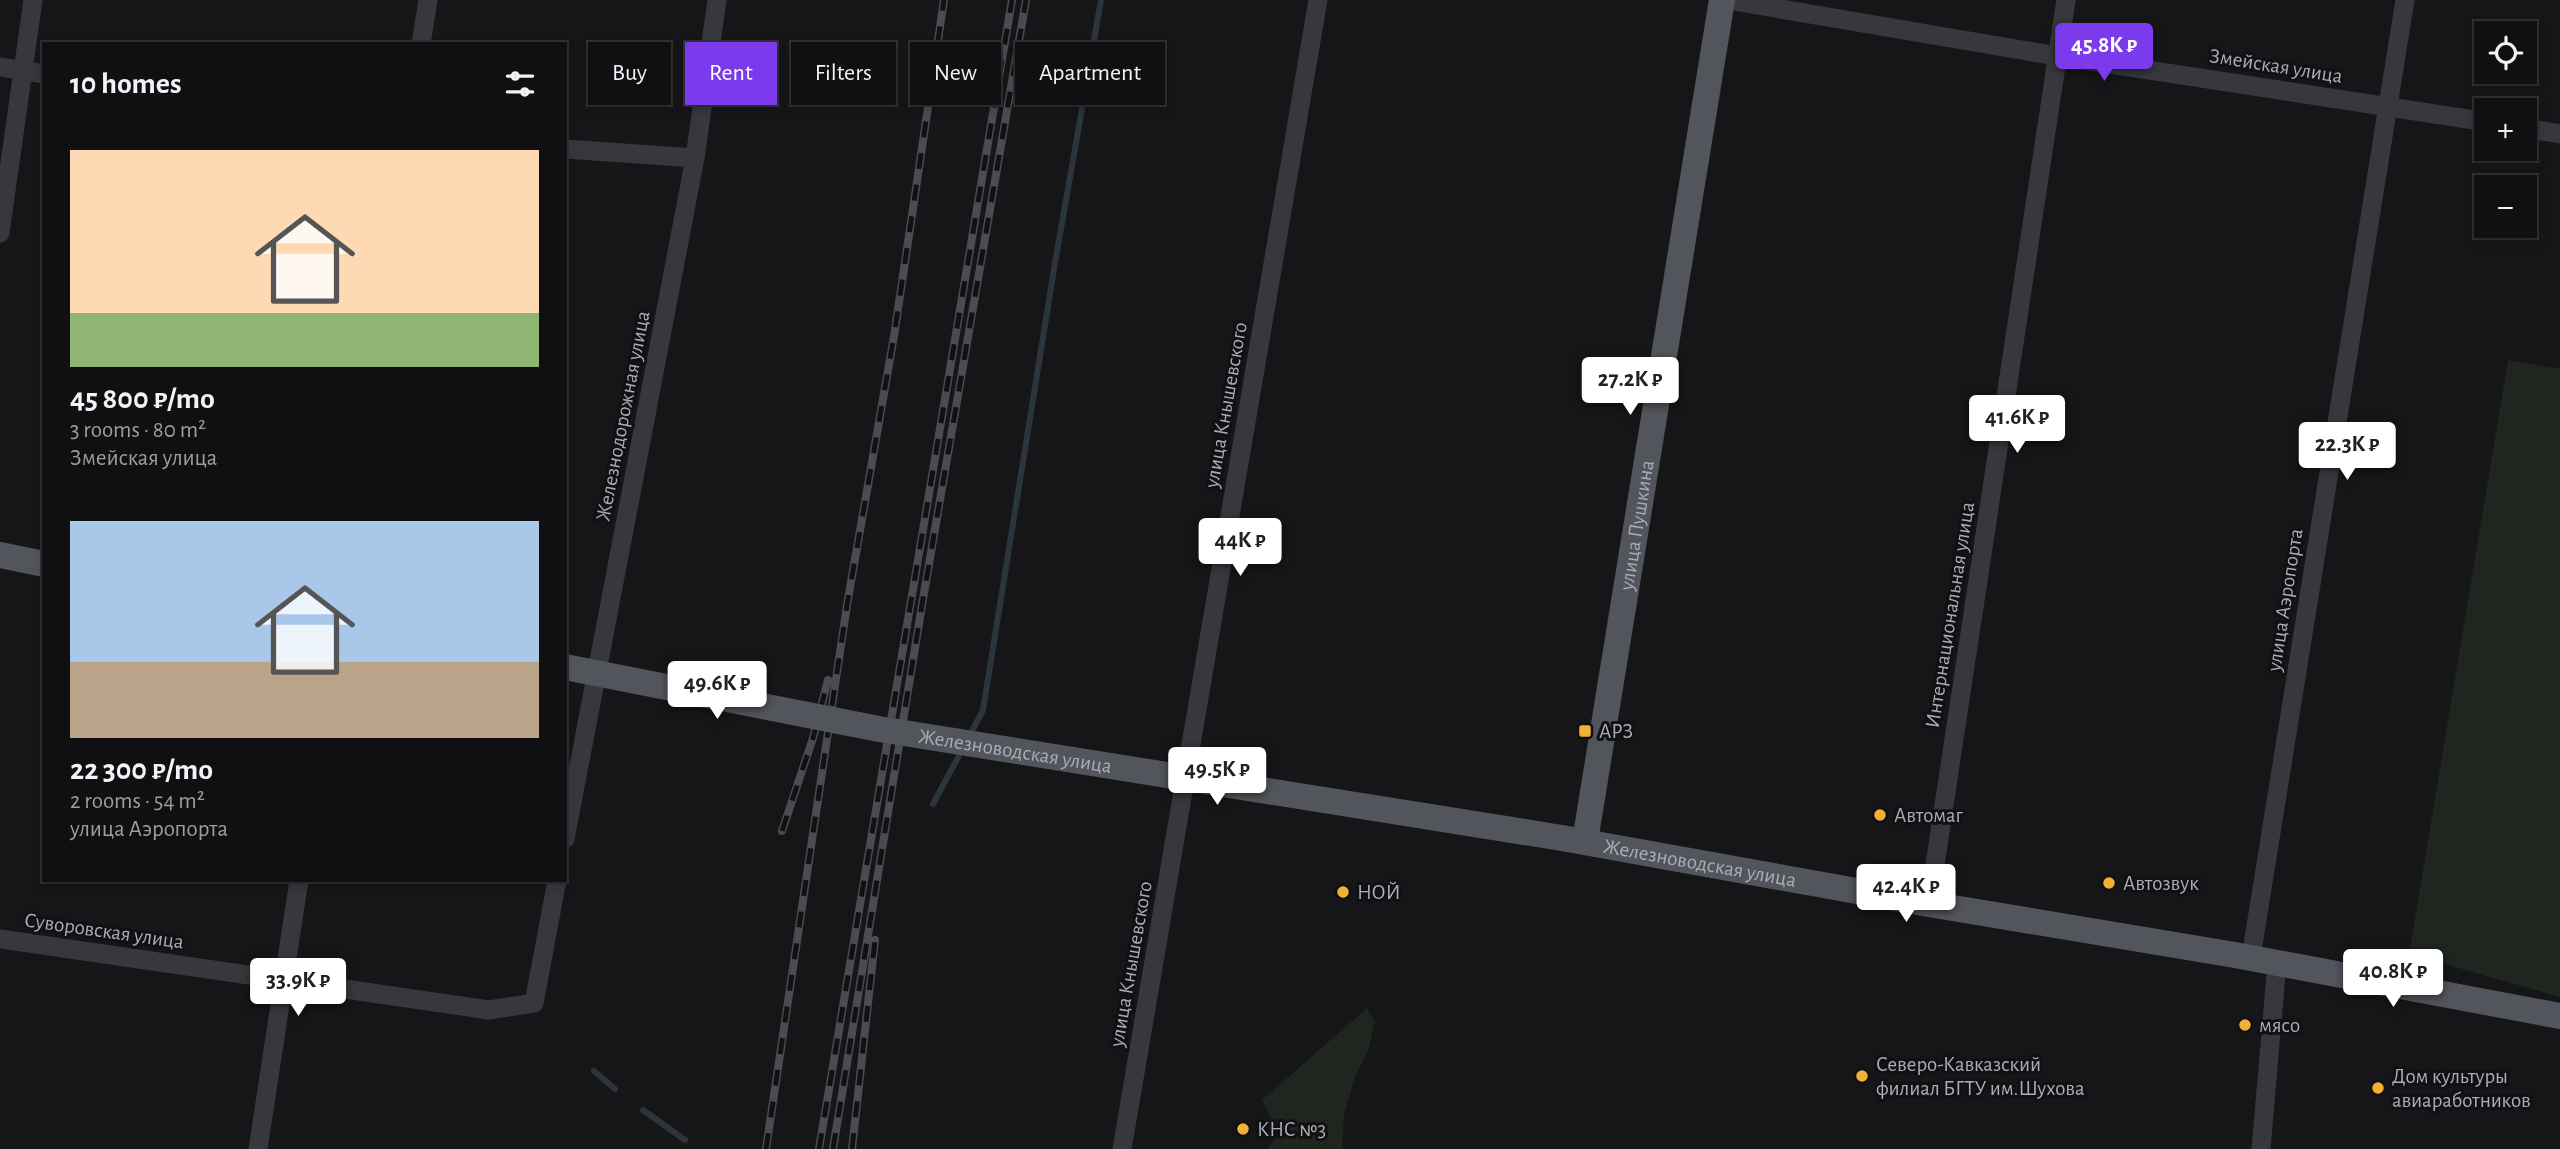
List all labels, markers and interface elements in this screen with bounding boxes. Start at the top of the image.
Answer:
map controls [2474,21,2537,238]
button: locate [2474,21,2537,84]
pin: 45.8K ₽ [2039,24,2169,83]
text: 45.8K ₽ [2071,34,2137,57]
chip: Buy [588,42,671,105]
chip: Rent [685,42,777,105]
chip: Filters [791,42,896,105]
chip: New [910,42,1001,105]
chip: Apartment [1015,42,1165,105]
street label: Змейская улица [2208,45,2344,87]
icon: filters [501,65,539,103]
text: 10 homes [70,69,181,99]
button: + [2474,98,2537,161]
button: − [2474,175,2537,238]
icon: home [242,196,368,322]
street label: Железнодорожная улица [592,309,654,523]
street label: улица Кнышевского [1201,320,1251,491]
pin: 27.2K ₽ [1565,358,1695,417]
text: 27.2K ₽ [1598,368,1662,391]
text: 45 800 ₽/mo [70,384,215,414]
pin: 41.6K ₽ [1952,396,2082,455]
text: 41.6K ₽ [1985,406,2049,429]
text: 3 rooms · 80 m² [70,419,206,442]
pin: 22.3K ₽ [2282,422,2412,482]
text: 22.3K ₽ [2315,433,2379,456]
text: Змейская улица [70,447,217,470]
street label: улица Пушкина [1615,458,1657,593]
street label: Интернациональная улица [1922,500,1978,730]
pin: 44K ₽ [1191,518,1289,578]
street label: улица Аэропорта [2263,527,2307,674]
text: 44K ₽ [1215,529,1265,552]
icon: home [242,567,368,693]
pin: 49.6K ₽ [652,662,782,721]
text: 49.6K ₽ [684,672,750,695]
place label: АРЗ [1599,721,1633,742]
marker: АРЗ [1577,723,1593,739]
street label: Железноводская улица [917,725,1114,777]
pin: 49.5K ₽ [1152,748,1282,807]
text: 22 300 ₽/mo [70,755,213,785]
text: 49.5K ₽ [1184,758,1250,781]
text: 2 rooms · 54 m² [70,790,205,813]
place label: Автомаг [1894,805,1963,826]
marker: Автомаг [1872,807,1888,823]
text: улица Аэропорта [70,818,228,841]
street label: Железноводская улица [1602,835,1798,891]
pin: 42.4K ₽ [1841,864,1971,924]
place label: Автозвук [2123,873,2199,894]
text: 42.4K ₽ [1873,875,1939,898]
marker: Автозвук [2101,875,2117,891]
street label: улица Кнышевского [1106,879,1156,1050]
place label: НОЙ [1357,881,1401,903]
marker: НОЙ [1335,884,1351,900]
street label: Суворовская улица [23,909,186,953]
pin: 40.8K ₽ [2328,950,2458,1009]
pin: 33.9K ₽ [233,958,363,1018]
text: 40.8K ₽ [2359,960,2427,983]
text: 33.9K ₽ [266,969,330,992]
place label: мясо [2259,1015,2300,1036]
marker: мясо [2237,1017,2253,1033]
place label: Северо-Кавказский филиал БГТУ им.Шухова [1876,1054,2085,1099]
place label: Дом культуры авиаработников [2392,1066,2531,1111]
marker: Северо-Кавказский филиал БГТУ им.Шухова [1854,1068,1870,1084]
marker: Дом культуры авиаработников [2370,1080,2386,1096]
place label: КНС №3 [1257,1119,1326,1140]
marker: КНС №3 [1235,1121,1251,1137]

